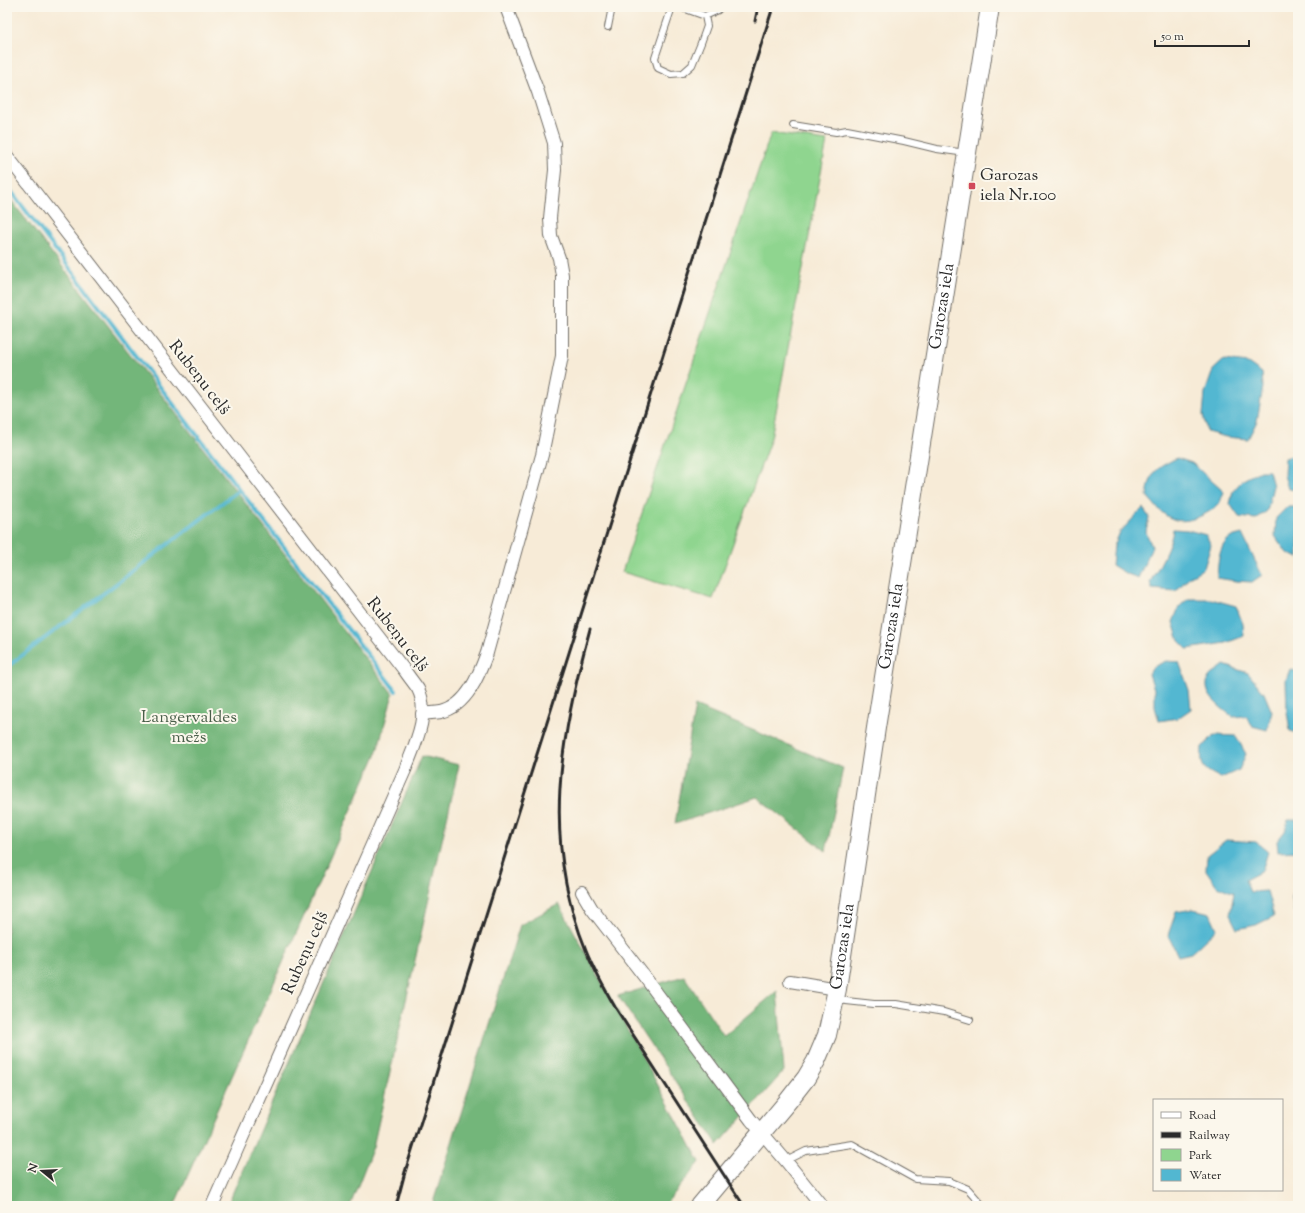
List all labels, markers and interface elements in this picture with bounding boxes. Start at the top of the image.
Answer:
scale bar [1155,22,1249,48]
text: 50 m [1160,28,1184,46]
place label: Garozas iela Nr.100 [980,164,1056,208]
marker: Garozas iela Nr.100 [967,181,977,191]
street label: Garozas iela [924,261,961,351]
street label: Rubeņu ceļš [162,336,236,421]
street label: Garozas iela [873,581,911,671]
street label: Rubeņu ceļš [360,593,434,678]
park label: Langervaldes mežs [141,706,237,750]
street label: Garozas iela [825,902,862,991]
street label: Rubeņu ceļš [277,907,335,998]
legend [1153,1099,1283,1191]
text: Road [1189,1107,1216,1125]
text: Railway [1189,1127,1230,1145]
text: Park [1189,1147,1212,1165]
north arrow [22,1151,62,1191]
text: N [24,1161,42,1176]
text: Water [1189,1167,1222,1185]

